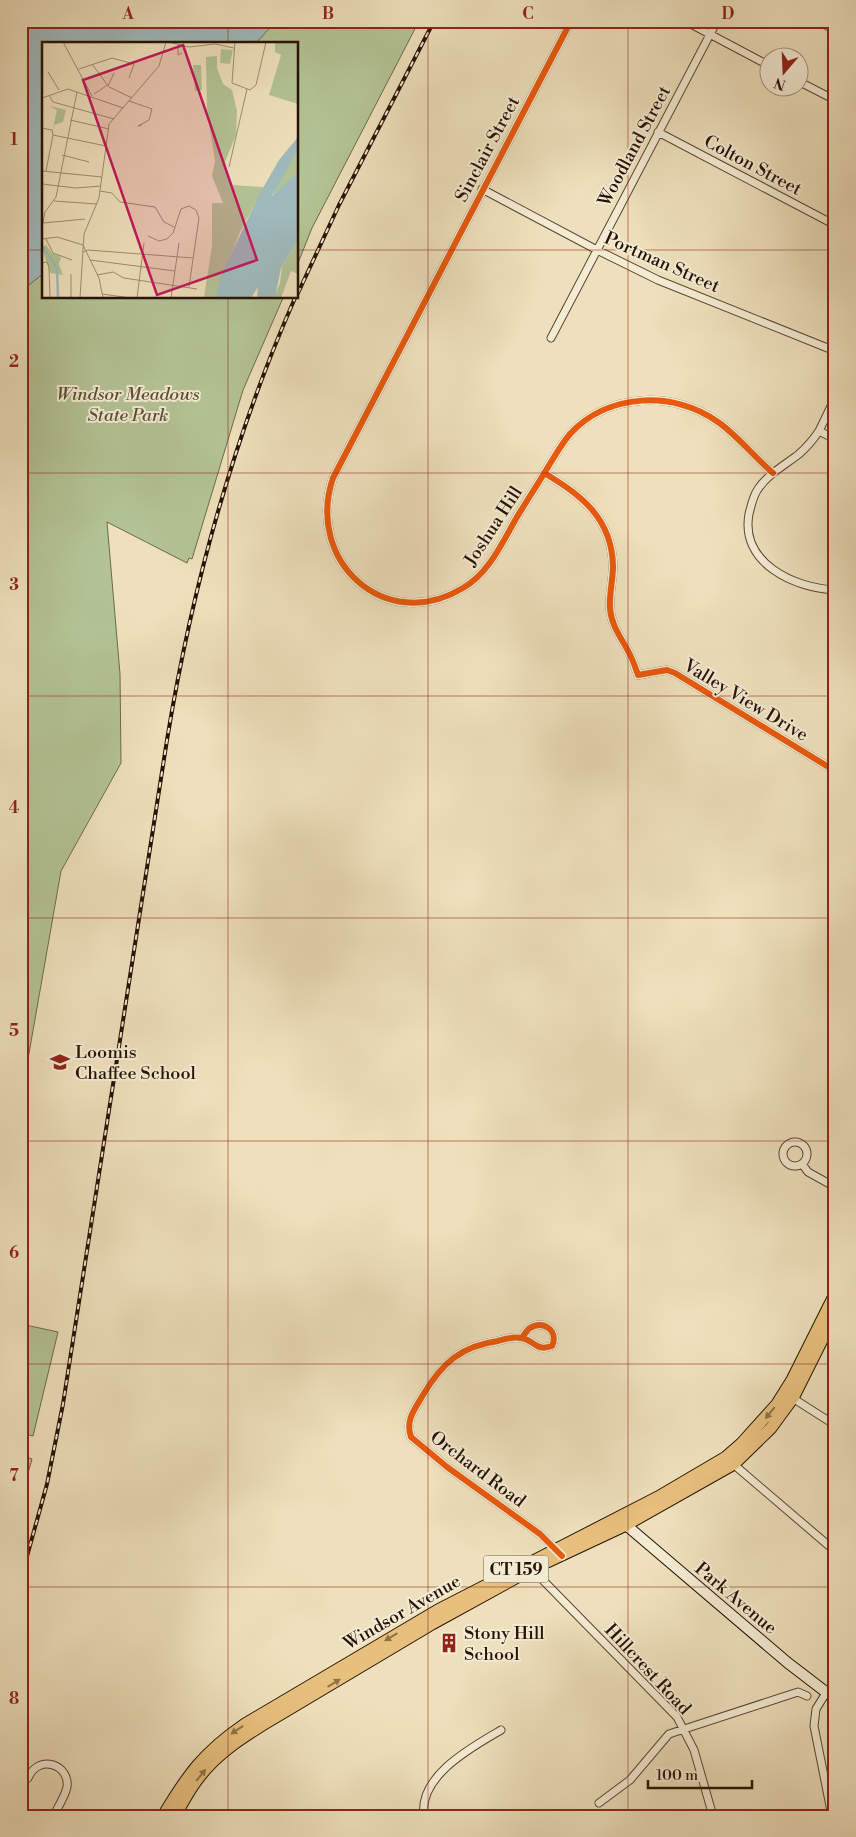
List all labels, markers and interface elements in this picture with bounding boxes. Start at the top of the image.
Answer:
text: A [121,4,134,24]
text: B [322,4,334,24]
text: C [522,4,534,24]
text: D [722,4,735,24]
inset map [42,42,299,299]
north arrow [758,48,808,98]
text: N [772,73,788,94]
street label: Woodland Street [592,81,676,211]
street label: Sinclair Street [450,92,525,206]
text: 1 [10,130,18,150]
street label: Colton Street [700,130,806,201]
street label: Portman Street [600,227,724,298]
text: 2 [9,352,19,372]
park label: Windsor Meadows State Park [57,383,200,427]
street label: Joshua Hill [459,481,528,571]
text: 3 [9,575,19,595]
street label: Valley View Drive [678,654,812,747]
text: 4 [9,798,20,818]
text: 5 [9,1021,19,1041]
place label: Loomis Chaffee School [75,1041,197,1085]
school or university icon: Loomis Chaffee School [49,1051,71,1073]
text: 6 [9,1243,19,1263]
one-way arrow [764,1407,775,1420]
street label: Orchard Road [425,1426,531,1513]
text: 7 [9,1466,19,1486]
road number: CT 159 [484,1556,548,1582]
street label: Park Avenue [690,1557,782,1639]
street label: Windsor Avenue [339,1570,465,1656]
street label: Hillcrest Road [599,1619,696,1720]
place label: Stony Hill School [464,1622,545,1666]
building icon: Stony Hill School [438,1632,460,1654]
one-way arrow [385,1633,398,1642]
one-way arrow [327,1678,340,1687]
text: 8 [9,1689,19,1709]
one-way arrow [230,1725,243,1735]
scale bar [648,1757,752,1789]
text: 100 m [656,1766,698,1785]
one-way arrow [196,1769,207,1782]

